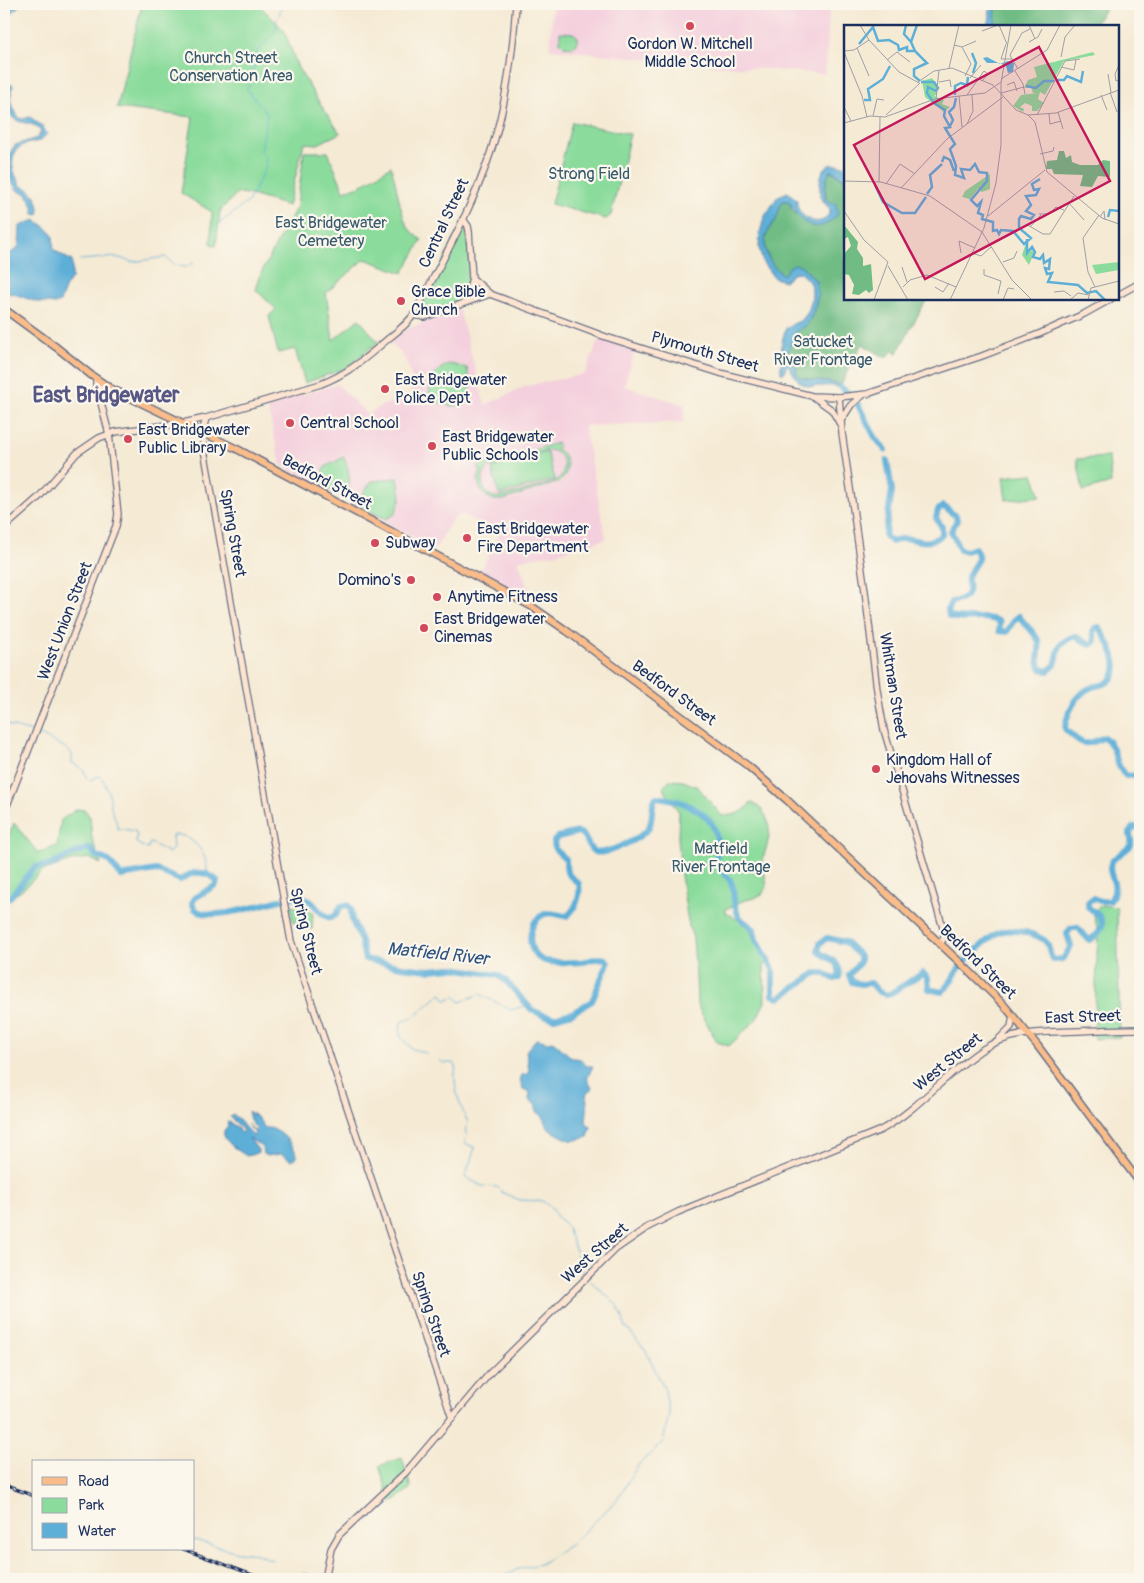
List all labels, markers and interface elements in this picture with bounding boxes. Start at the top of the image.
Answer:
marker: Gordon W. Mitchell Middle School [684,20,696,32]
inset map [844,25,1119,300]
place label: Gordon W. Mitchell Middle School [627,34,753,72]
park label: Church Street Conservation Area [169,48,293,86]
park label: Strong Field [548,164,630,184]
street label: Central Street [415,174,474,271]
park label: East Bridgewater Cemetery [275,213,387,251]
place label: Grace Bible Church [411,282,486,320]
marker: Grace Bible Church [395,295,407,307]
street label: Plymouth Street [649,327,762,377]
park label: Satucket River Frontage [773,332,873,370]
place label: East Bridgewater Police Dept [395,370,507,408]
district label: East Bridgewater [33,382,180,409]
marker: East Bridgewater Police Dept [379,383,391,395]
place label: Central School [300,413,399,433]
marker: Central School [284,417,296,429]
place label: East Bridgewater Public Library [138,420,250,458]
place label: East Bridgewater Public Schools [442,427,554,465]
marker: East Bridgewater Public Library [122,433,134,445]
marker: East Bridgewater Public Schools [426,440,438,452]
street label: Bedford Street [279,450,376,514]
street label: Spring Street [215,487,251,579]
place label: East Bridgewater Fire Department [477,519,589,557]
marker: East Bridgewater Fire Department [461,532,473,544]
place label: Subway [385,533,435,553]
marker: Subway [369,537,381,549]
street label: West Union Street [33,558,97,683]
place label: Domino's [338,570,401,590]
marker: Domino's [405,574,417,586]
place label: Anytime Fitness [447,587,558,607]
marker: Anytime Fitness [431,591,443,603]
place label: East Bridgewater Cinemas [434,609,546,647]
marker: East Bridgewater Cinemas [418,622,430,634]
street label: Whitman Street [875,631,911,741]
street label: Bedford Street [628,656,720,731]
place label: Kingdom Hall of Jehovahs Witnesses [886,750,1020,788]
marker: Kingdom Hall of Jehovahs Witnesses [870,763,882,775]
park label: Matfield River Frontage [671,839,771,877]
street label: Spring Street [286,885,327,977]
street label: Bedford Street [935,920,1021,1004]
water label: Matfield River [386,937,492,971]
street label: East Street [1045,1006,1122,1028]
street label: West Street [910,1028,987,1096]
street label: West Street [557,1218,633,1287]
street label: Spring Street [407,1269,455,1360]
legend [32,1460,195,1550]
text: Road [78,1472,109,1491]
text: Park [78,1496,105,1515]
text: Water [78,1522,117,1541]

